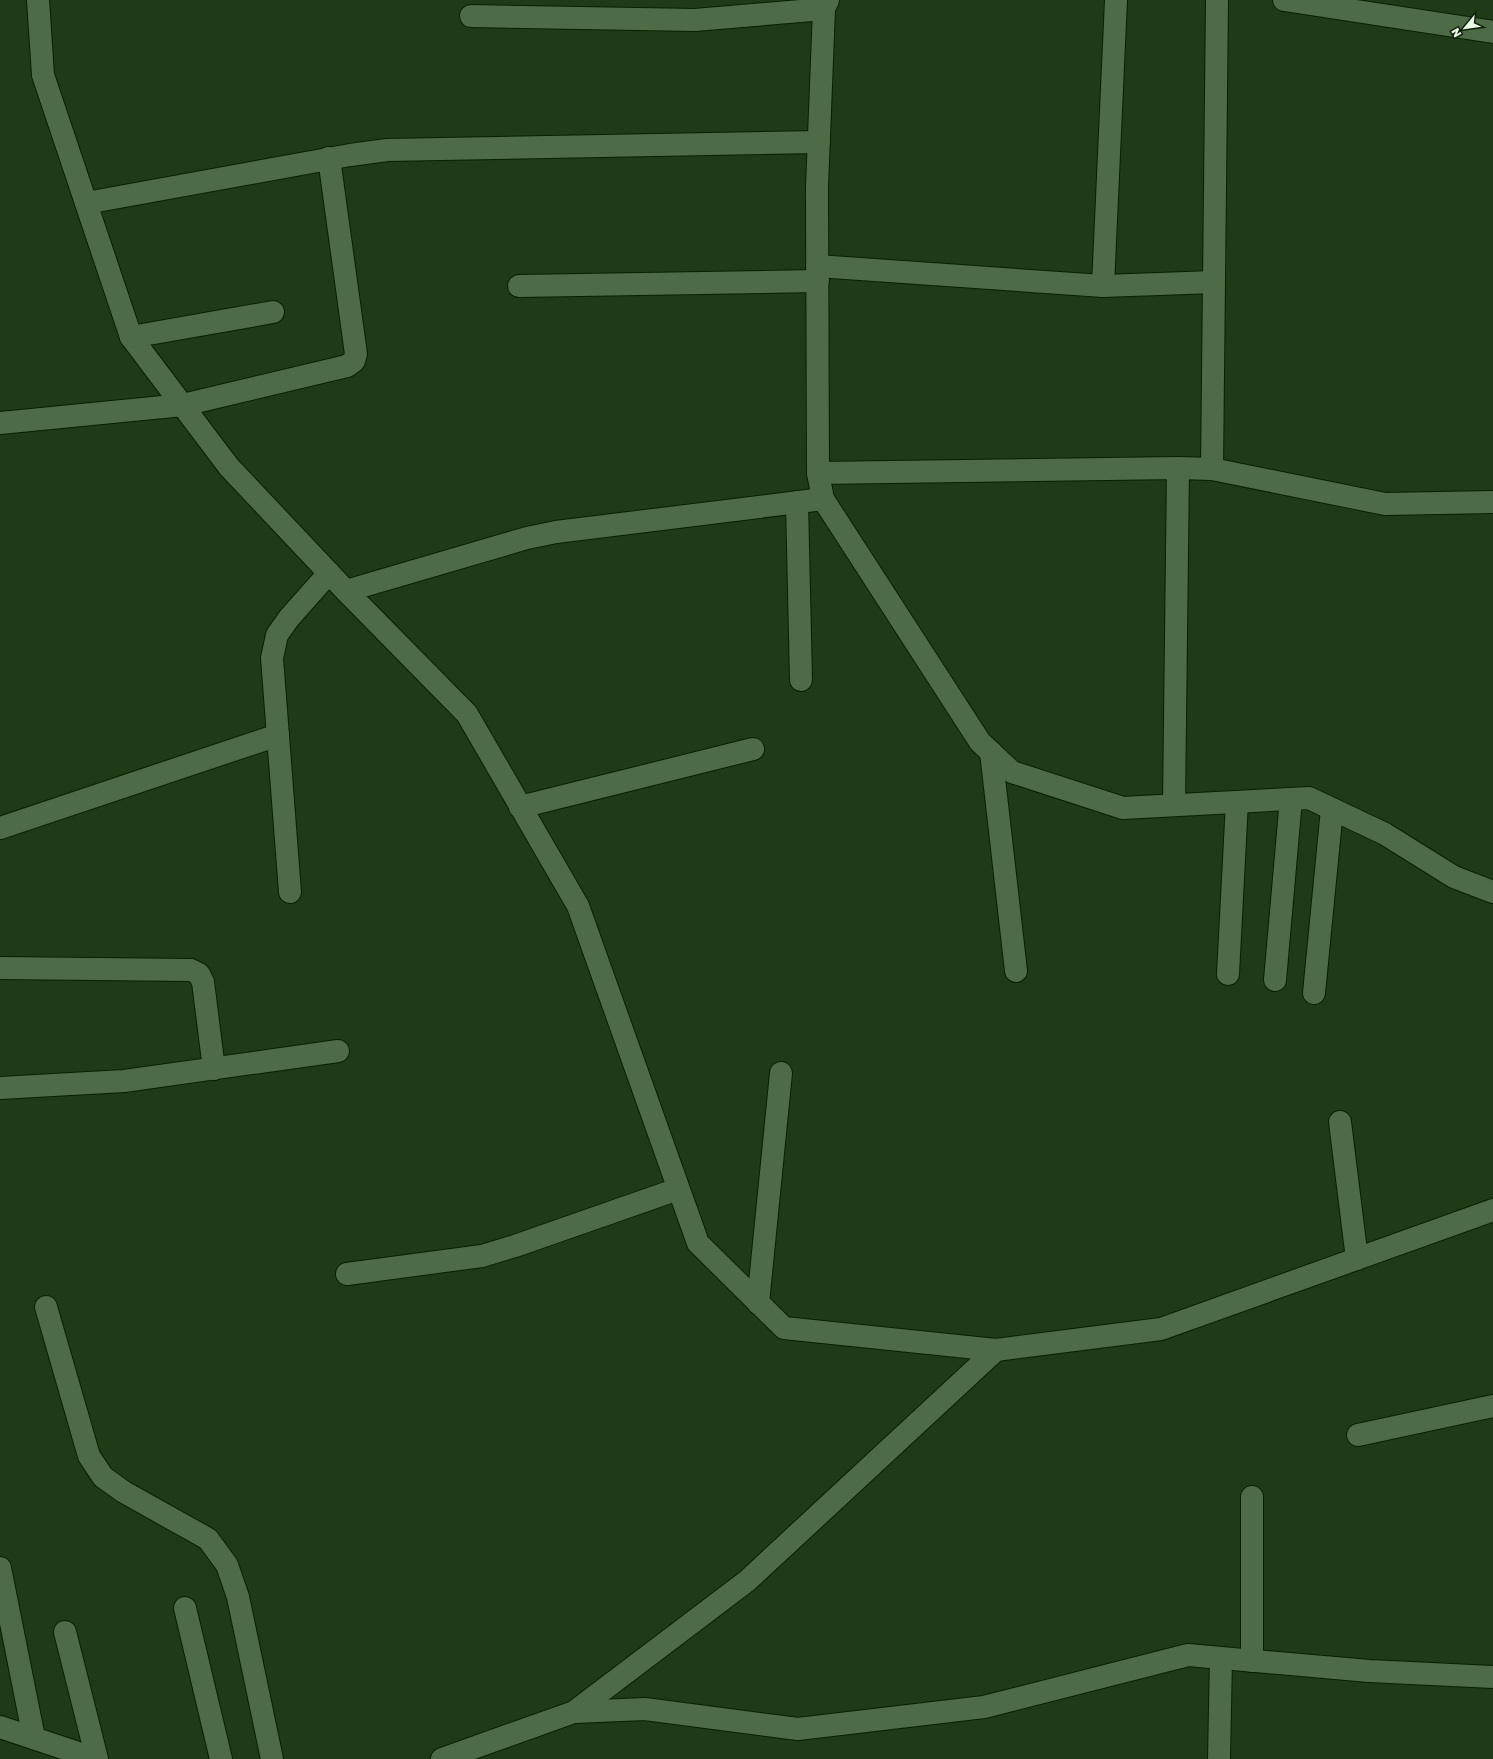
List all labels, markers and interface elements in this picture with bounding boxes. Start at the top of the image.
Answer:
north arrow [1445,8,1485,48]
text: N [1448,26,1464,40]

